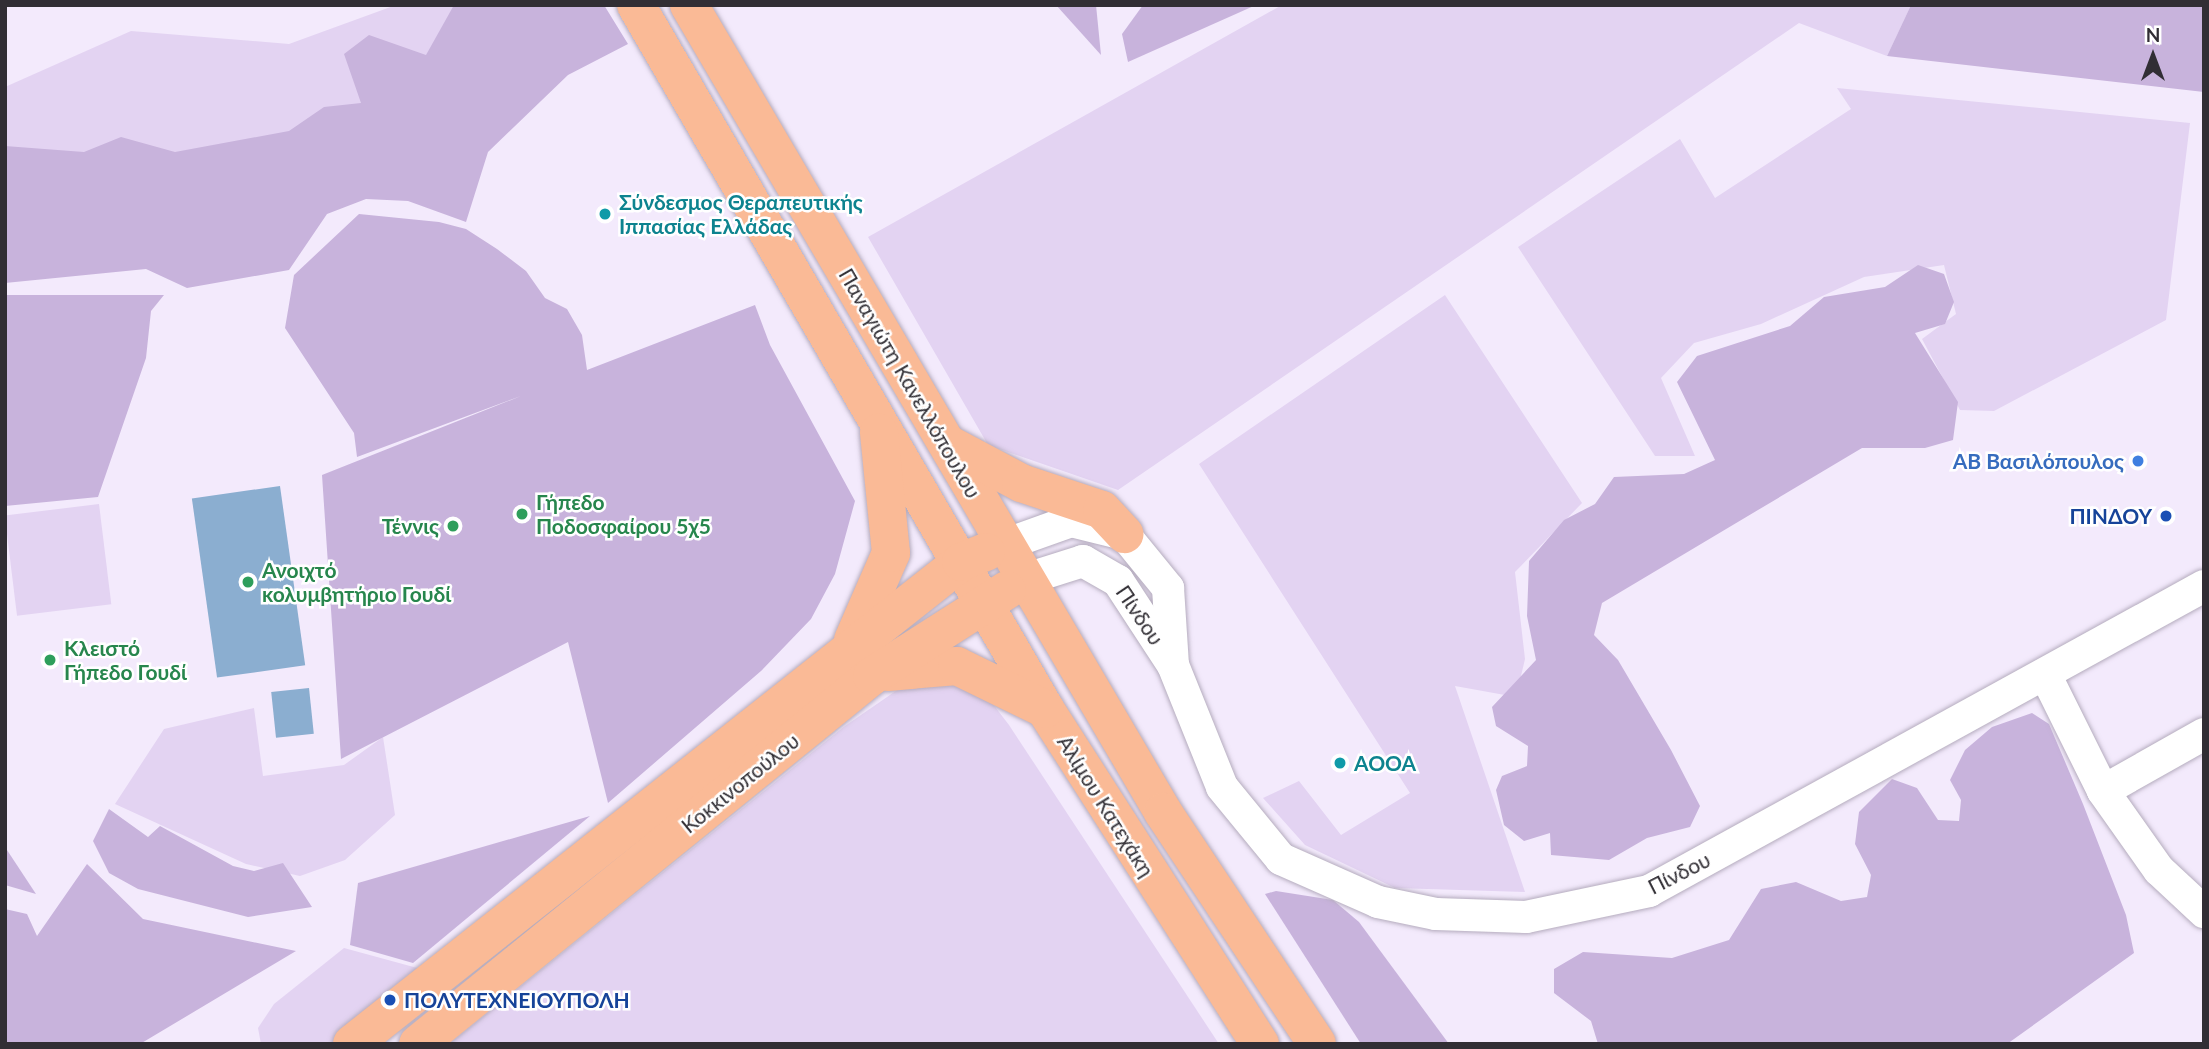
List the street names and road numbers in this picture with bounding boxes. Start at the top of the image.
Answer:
street label: Παναγιώτη Κανελλόπουλου [834,264,986,502]
street label: Πίνδου [1111,580,1169,650]
street label: Κοκκινοπούλου [676,728,804,838]
street label: Αλίμου Κατεχάκη [1052,731,1160,881]
street label: Πίνδου [1644,847,1714,899]

